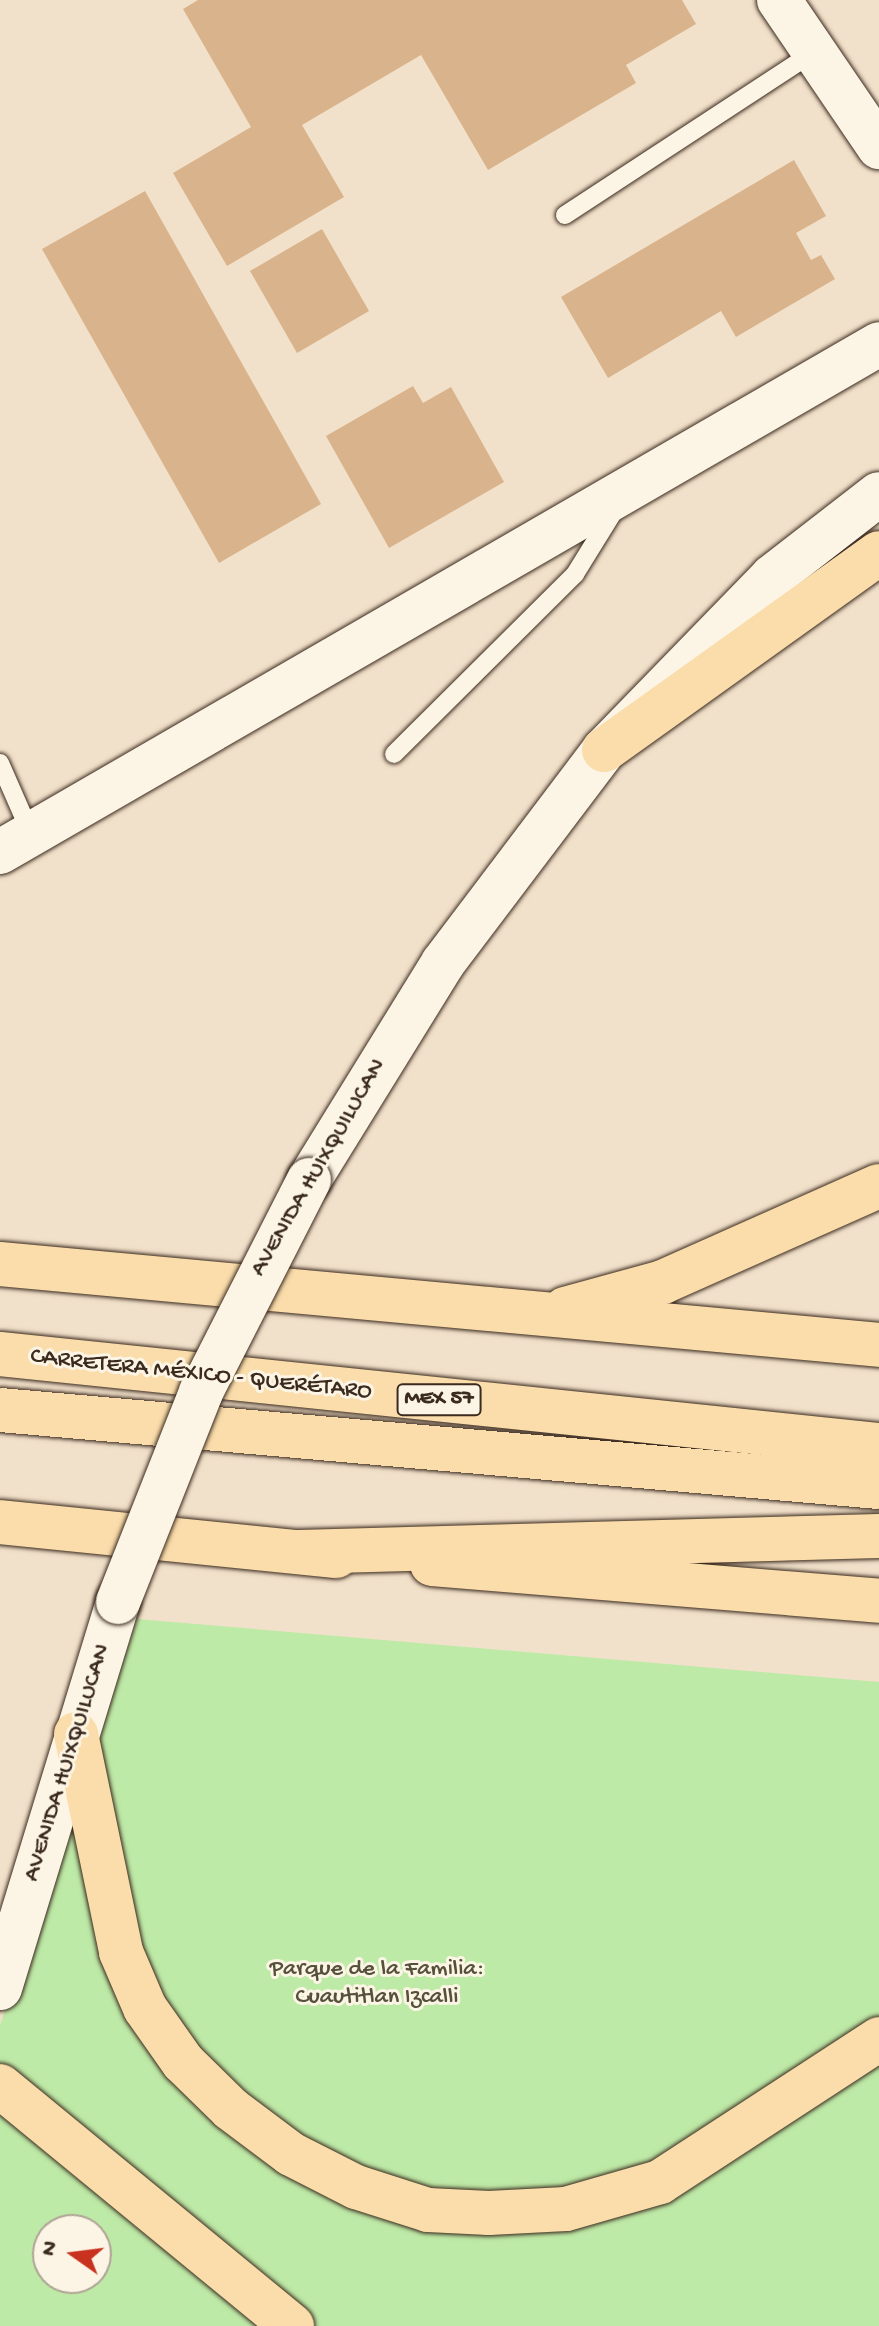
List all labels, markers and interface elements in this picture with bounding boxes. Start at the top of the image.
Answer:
street label: AVENIDA HUIXQUILUCAN [245,1054,393,1282]
street label: CARRETERA MÉXICO - QUERÉTARO [29,1343,373,1407]
road number: MEX 57 [395,1382,483,1418]
street label: AVENIDA HUIXQUILUCAN [18,1641,118,1885]
park label: Parque de la Familia: Cuautitlan Izcalli [270,1956,484,2012]
north arrow [32,2214,112,2294]
text: N [36,2239,65,2259]

